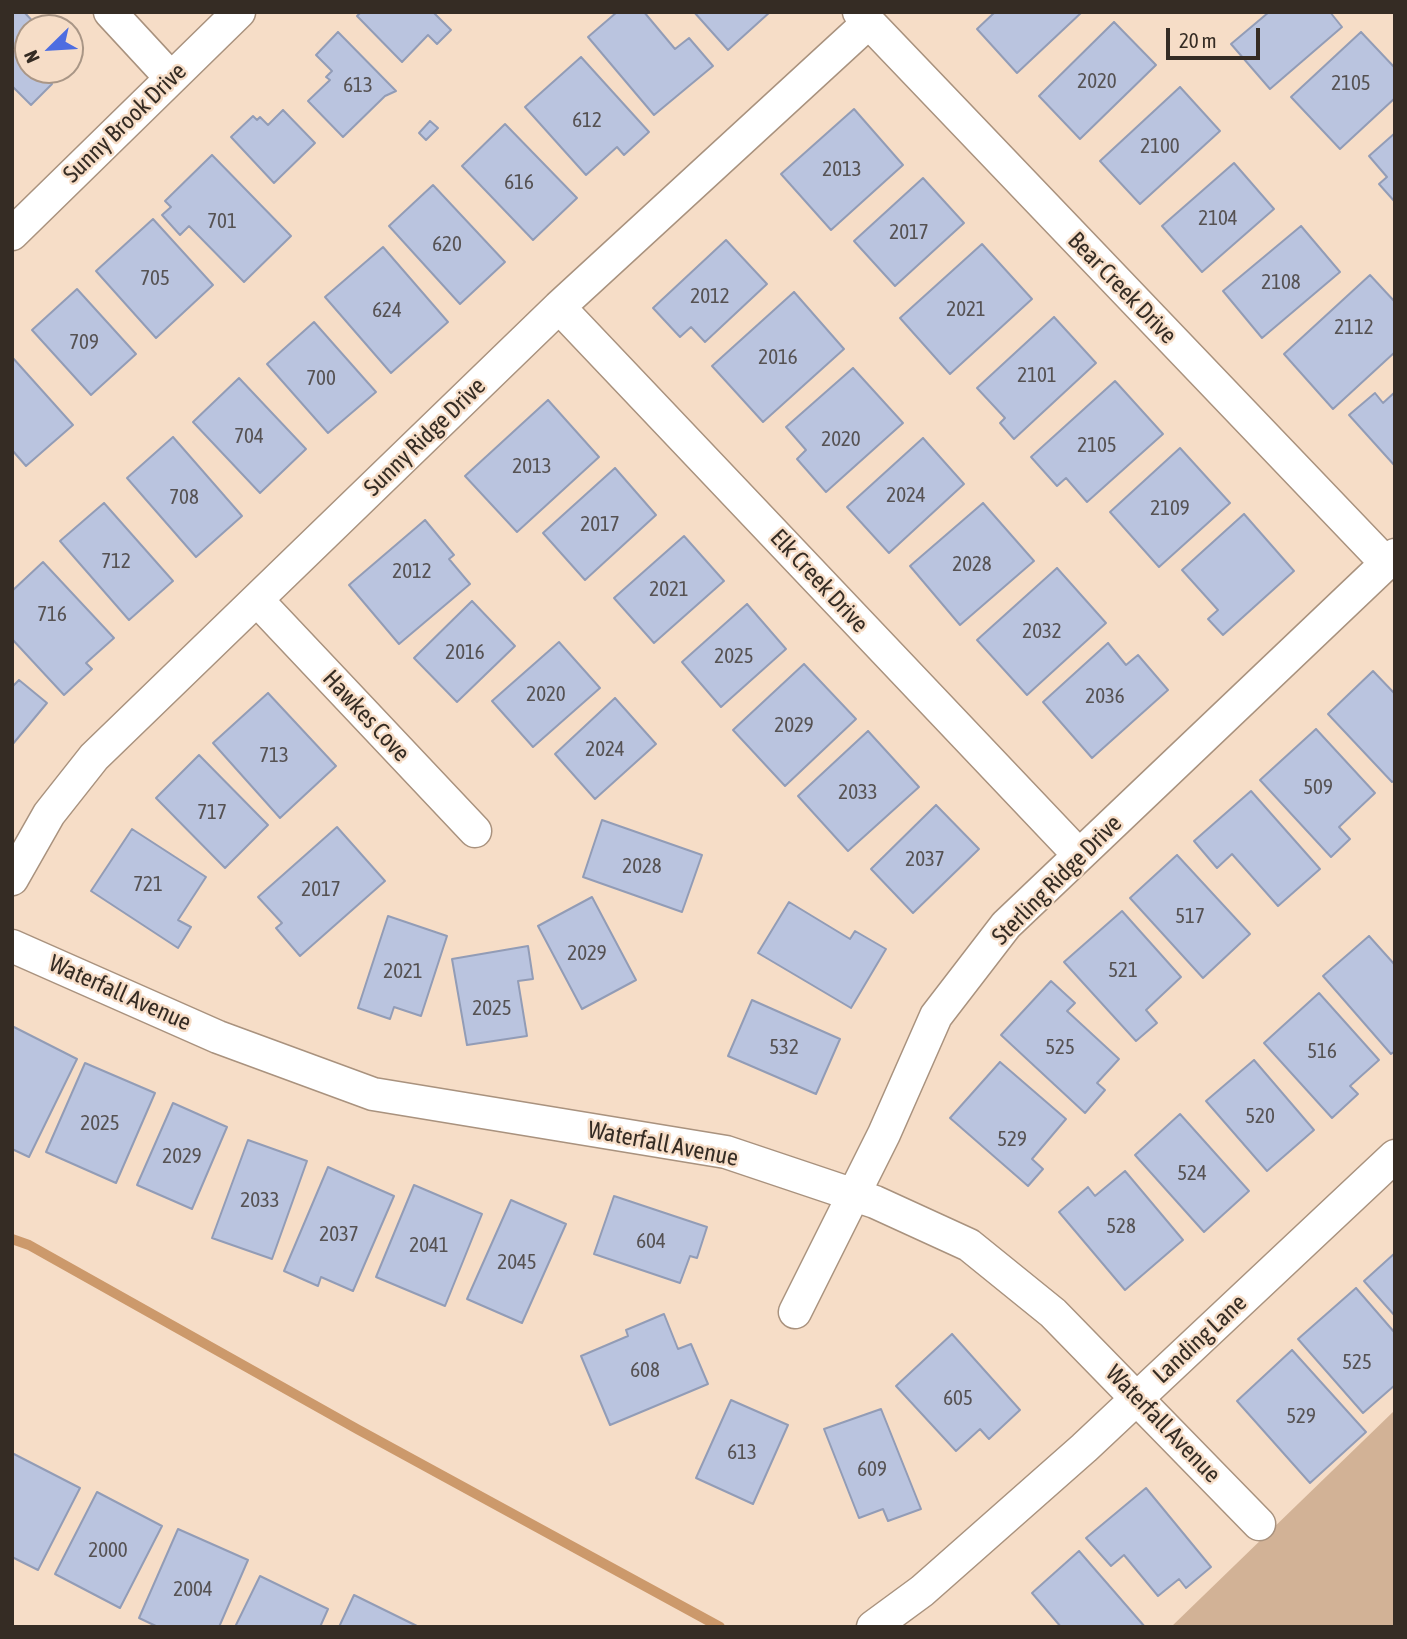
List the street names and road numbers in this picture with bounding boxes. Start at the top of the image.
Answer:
street label: Sunny Brook Drive [58,57,192,189]
street label: Bear Creek Drive [1062,226,1182,350]
street label: Sunny Ridge Drive [358,372,492,502]
street label: Elk Creek Drive [764,523,874,639]
street label: Hawkes Cove [316,664,416,768]
street label: Sterling Ridge Drive [986,809,1128,951]
street label: Waterfall Avenue [44,949,196,1037]
street label: Waterfall Avenue [585,1115,741,1173]
street label: Landing Lane [1147,1288,1253,1390]
street label: Waterfall Avenue [1100,1359,1226,1489]

